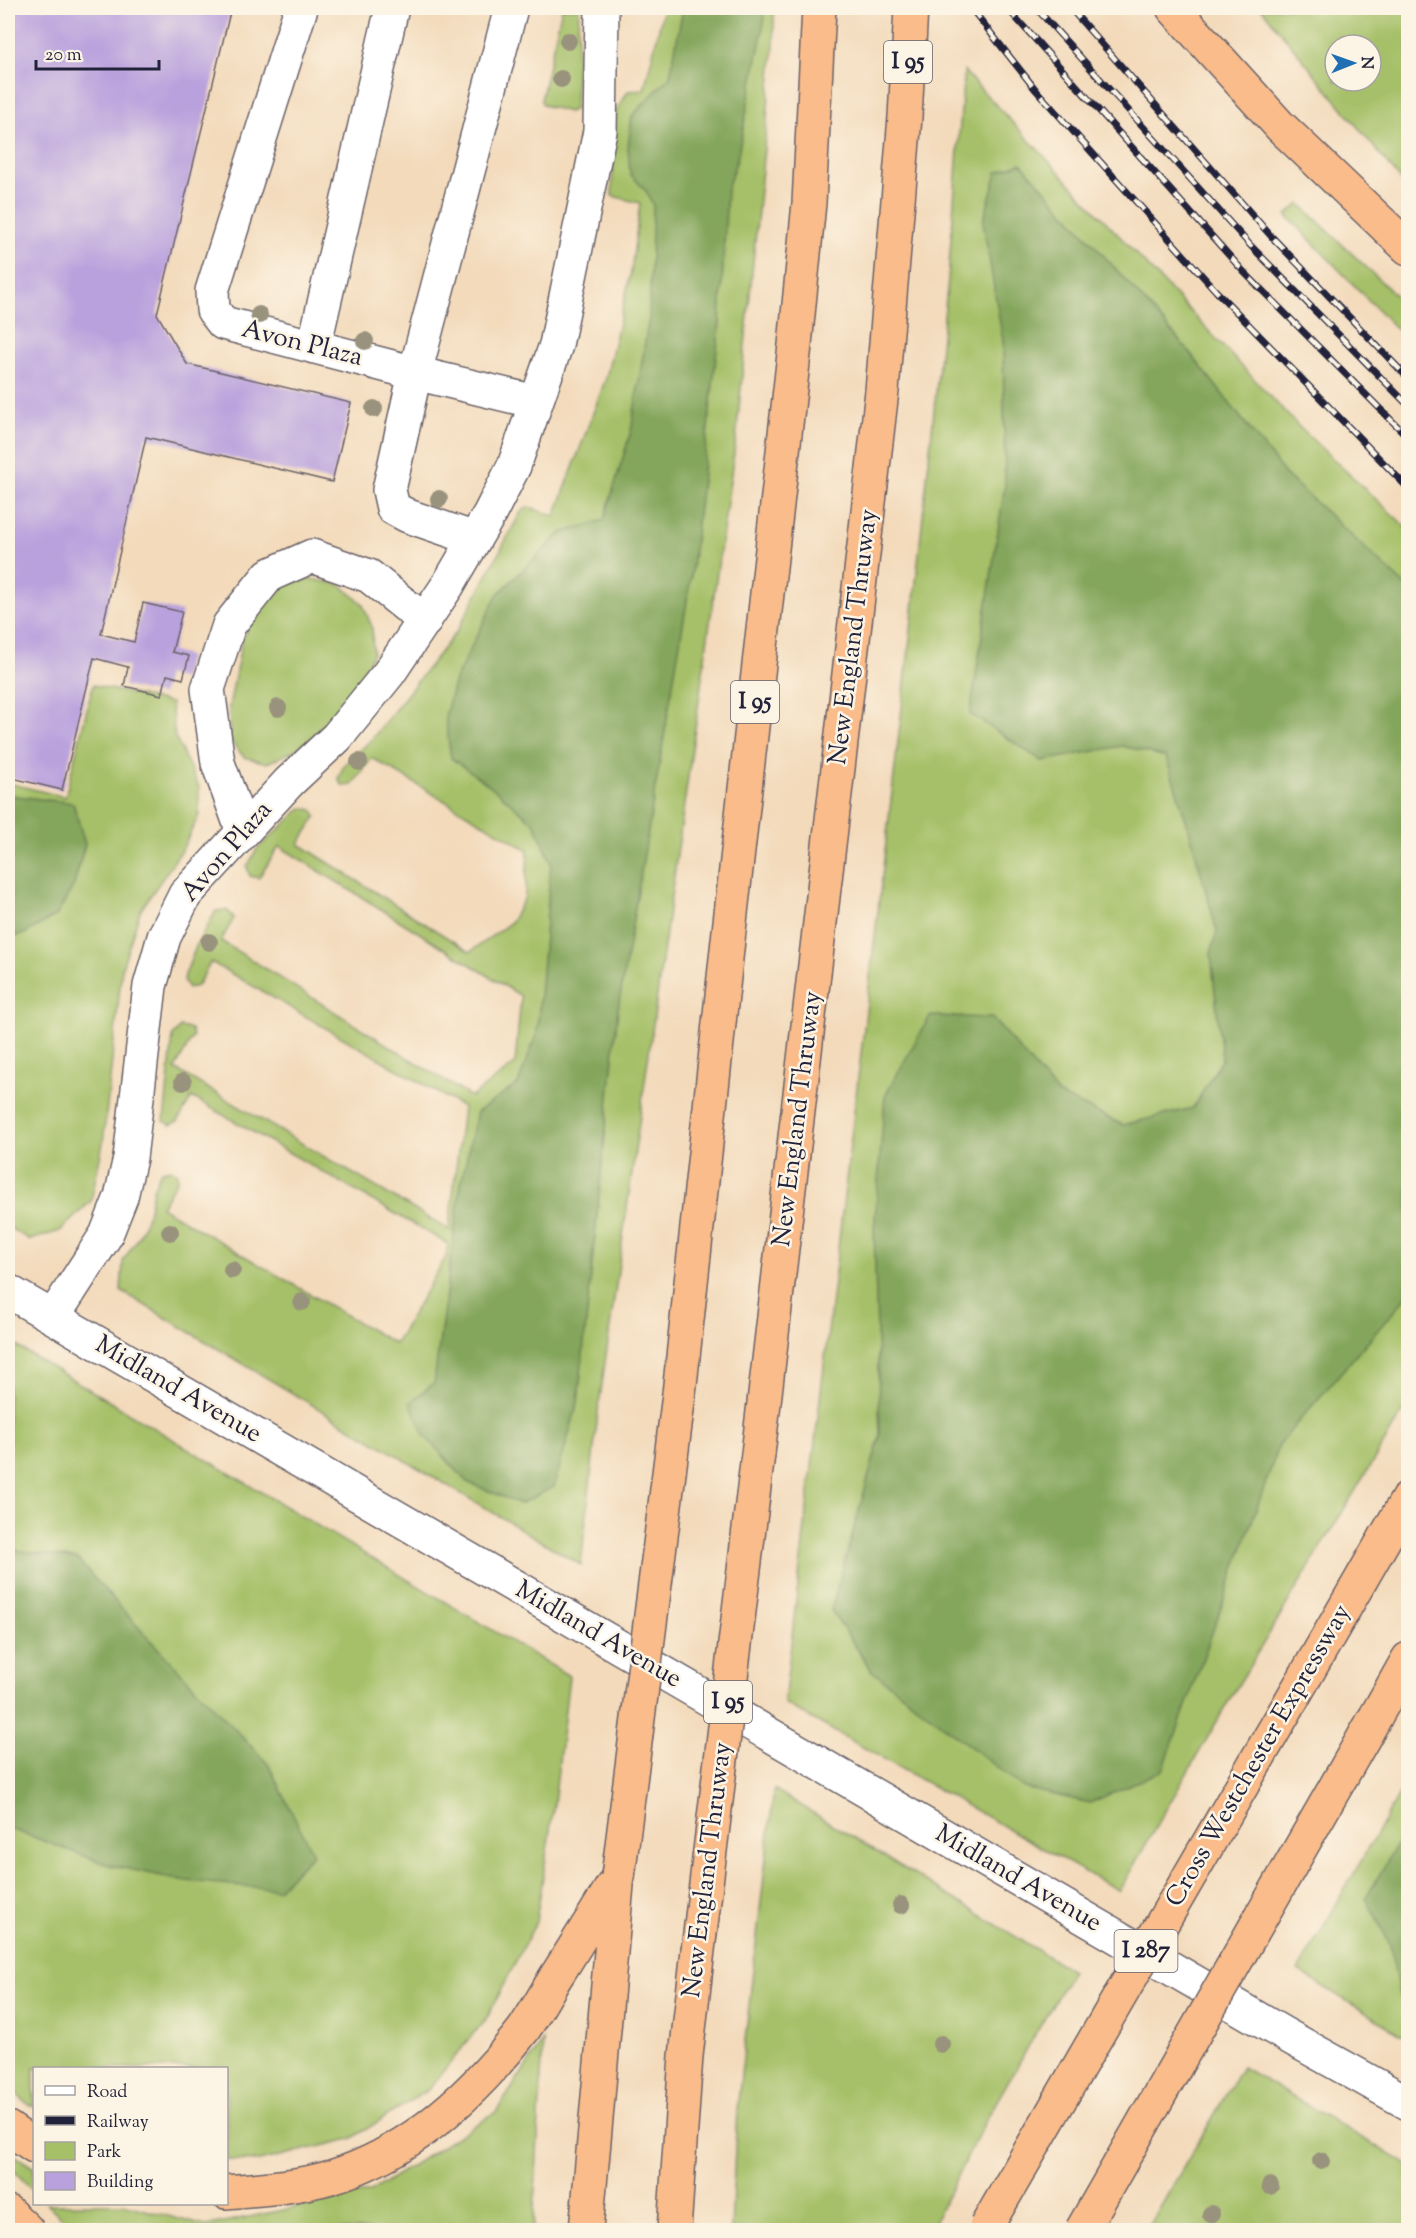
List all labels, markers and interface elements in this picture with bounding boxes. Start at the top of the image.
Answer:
scale bar [36,33,159,71]
north arrow [1323,33,1383,93]
road number: I 95 [884,41,932,83]
text: 20 m [45,43,82,69]
text: N [1354,56,1377,70]
street label: Avon Plaza [238,311,366,377]
street label: New England Thruway [820,507,888,767]
road number: I 95 [731,681,779,723]
street label: Avon Plaza [173,793,281,911]
street label: New England Thruway [764,989,832,1249]
street label: Midland Avenue [88,1327,268,1453]
street label: Midland Avenue [508,1572,688,1698]
street label: Cross Westchester Expressway [1157,1598,1361,1914]
road number: I 95 [704,1681,752,1723]
street label: New England Thruway [674,1740,742,2000]
street label: Midland Avenue [928,1816,1108,1942]
road number: I 287 [1114,1930,1178,1972]
legend [33,2067,228,2205]
text: Road [87,2080,127,2106]
text: Railway [87,2110,149,2136]
text: Park [87,2140,122,2166]
text: Building [87,2170,153,2196]

